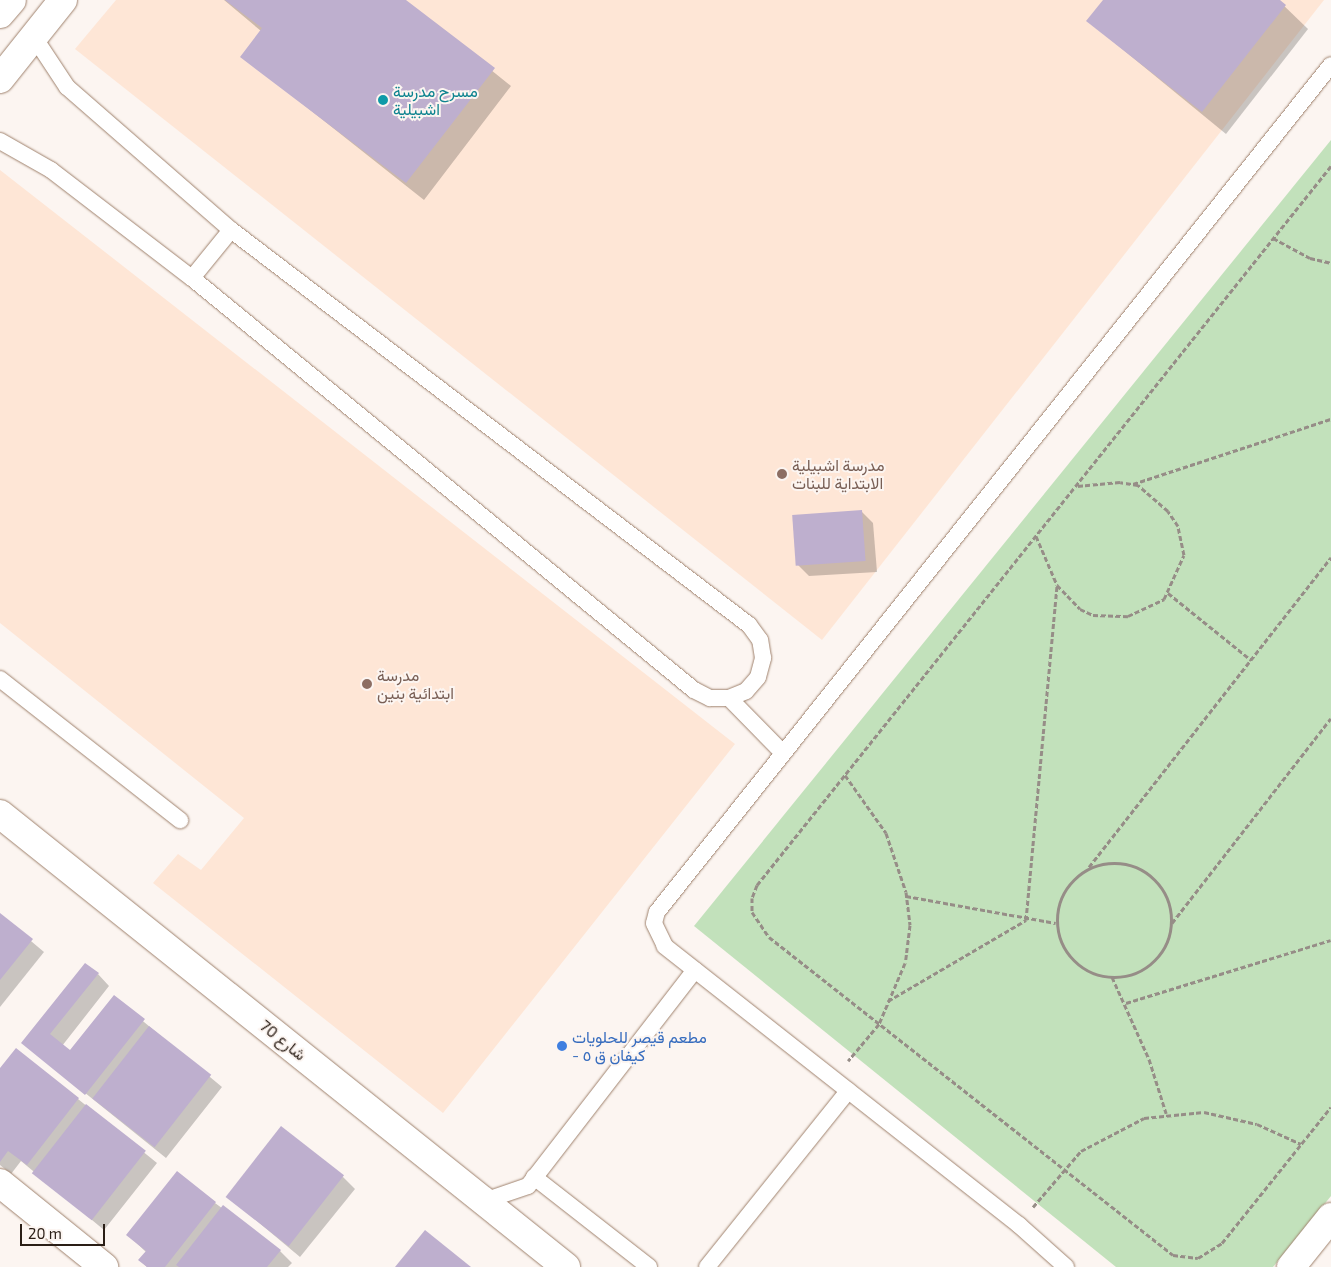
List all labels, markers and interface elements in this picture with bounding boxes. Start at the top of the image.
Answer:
place label: مسرح مدرسة اشبيلية [393,81,478,119]
marker: مسرح مدرسة اشبيلية [377,94,389,106]
place label: مدرسة اشبيلية الابتداية للبنات [792,455,885,493]
marker: مدرسة اشبيلية الابتداية للبنات [776,468,788,480]
place label: مدرسة ابتدائية بنين [377,665,454,703]
marker: مدرسة ابتدائية بنين [361,678,373,690]
street label: شارع 70 [256,1016,310,1064]
place label: مطعم قيصر للحلويات - كيفان ق ٥ [572,1027,707,1065]
marker: مطعم قيصر للحلويات - كيفان ق ٥ [556,1040,568,1052]
scale bar [22,1214,108,1246]
text: 20 m [28,1224,62,1242]

